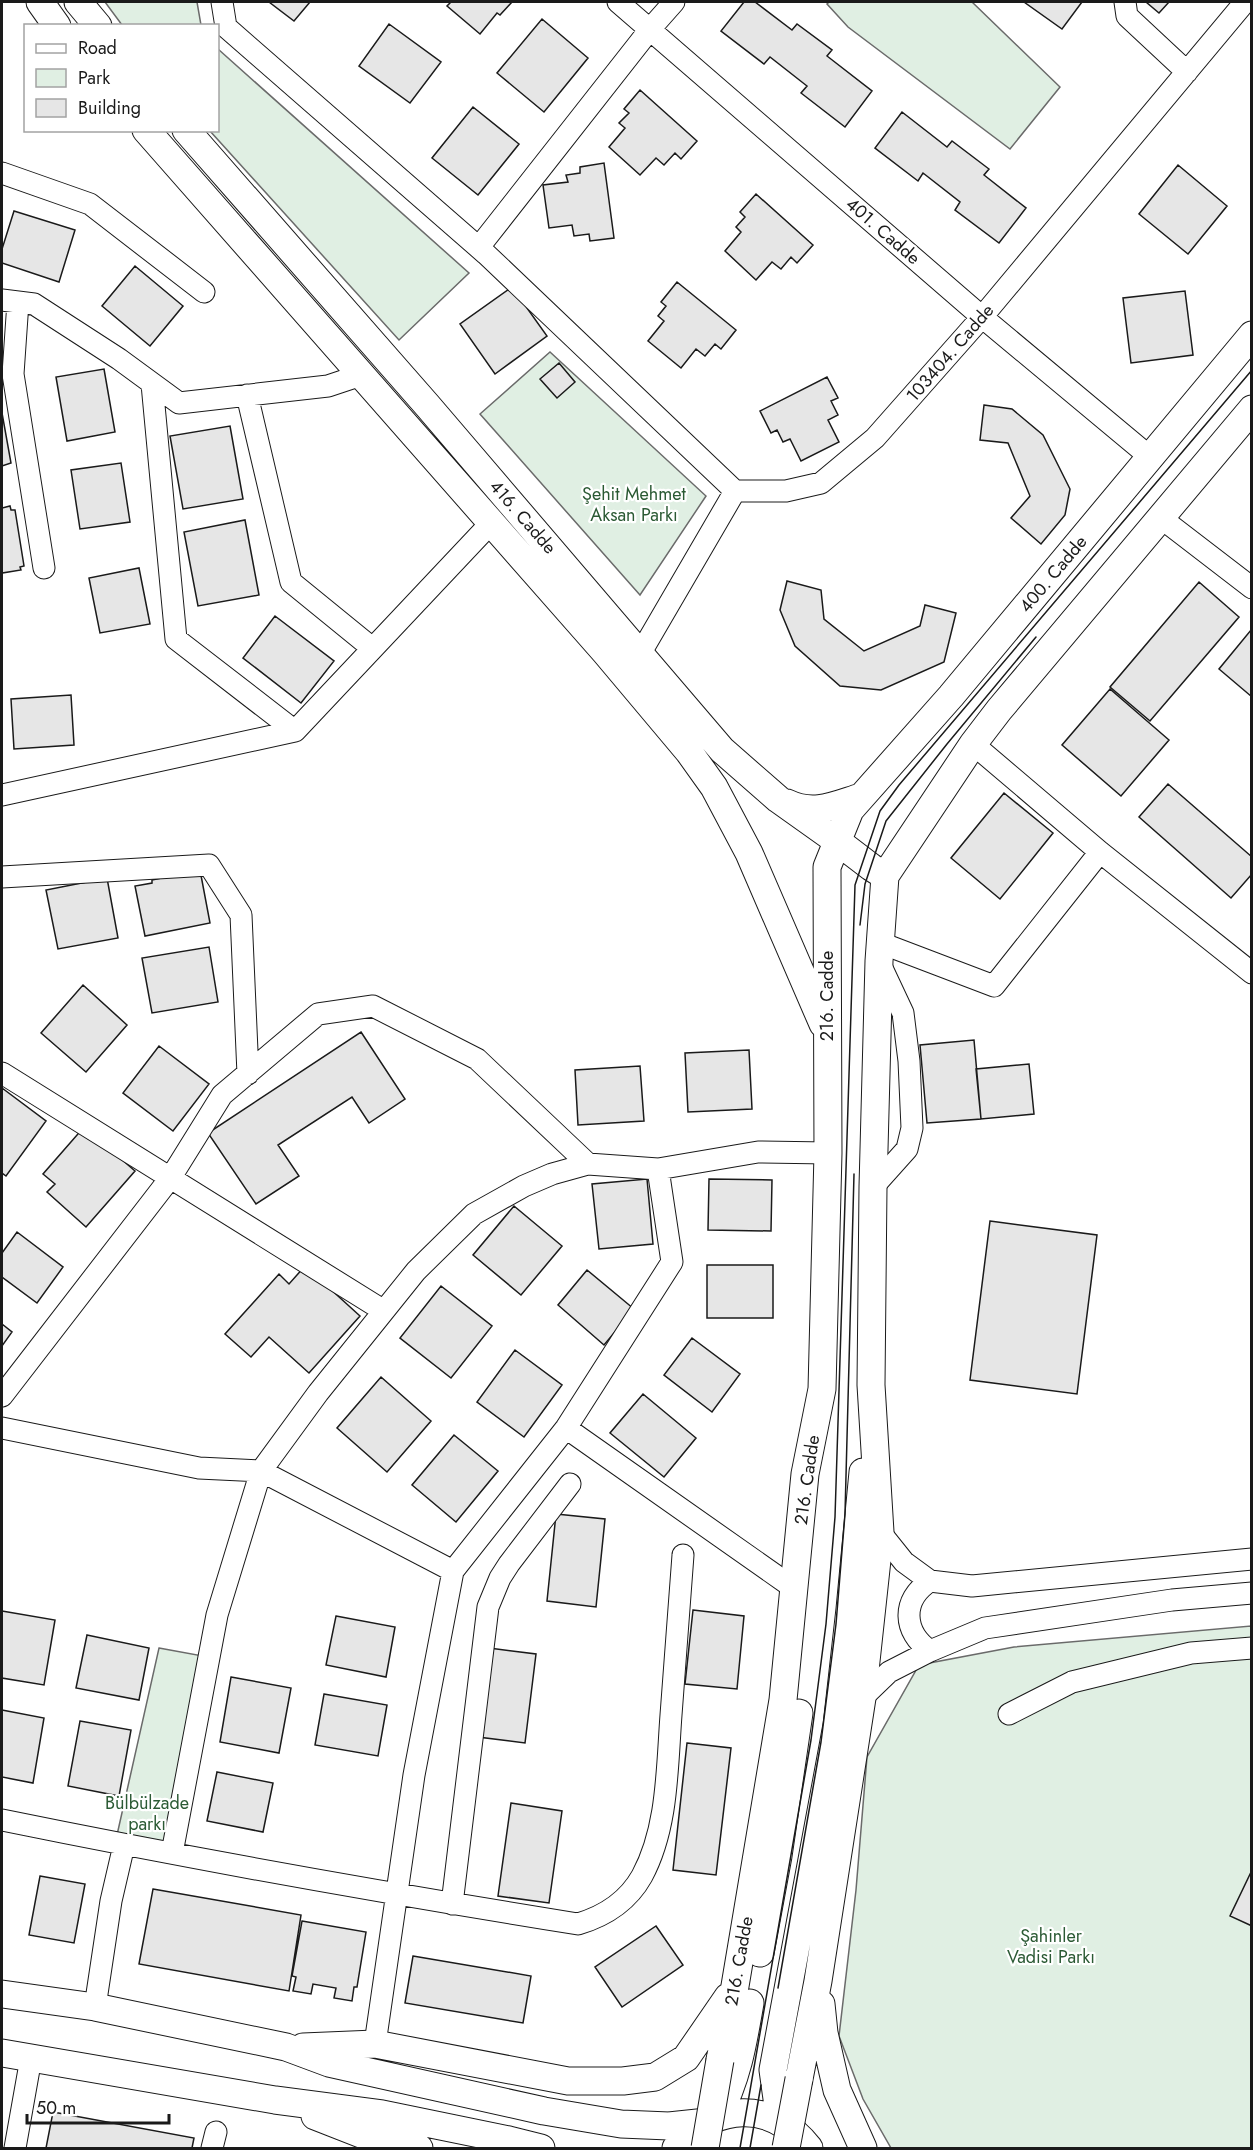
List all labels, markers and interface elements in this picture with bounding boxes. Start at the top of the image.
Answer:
legend [24,24,219,132]
text: Road [78,35,117,61]
text: Park [78,65,110,91]
text: Building [78,95,141,121]
street label: 401. Cadde [840,191,926,271]
street label: 103404. Cadde [900,298,1000,408]
street label: 416. Cadde [483,474,563,560]
park label: Şehit Mehmet Aksan Parkı [582,481,687,528]
street label: 400. Cadde [1013,530,1093,618]
street label: 216. Cadde [814,951,840,1041]
street label: 216. Cadde [788,1433,826,1527]
park label: Bülbülzade parkı [105,1790,189,1837]
street label: 216. Cadde [718,1914,760,2008]
park label: Şahinler Vadisi Parkı [1007,1923,1095,1970]
scale bar [27,2087,170,2125]
text: 50 m [36,2095,76,2121]

